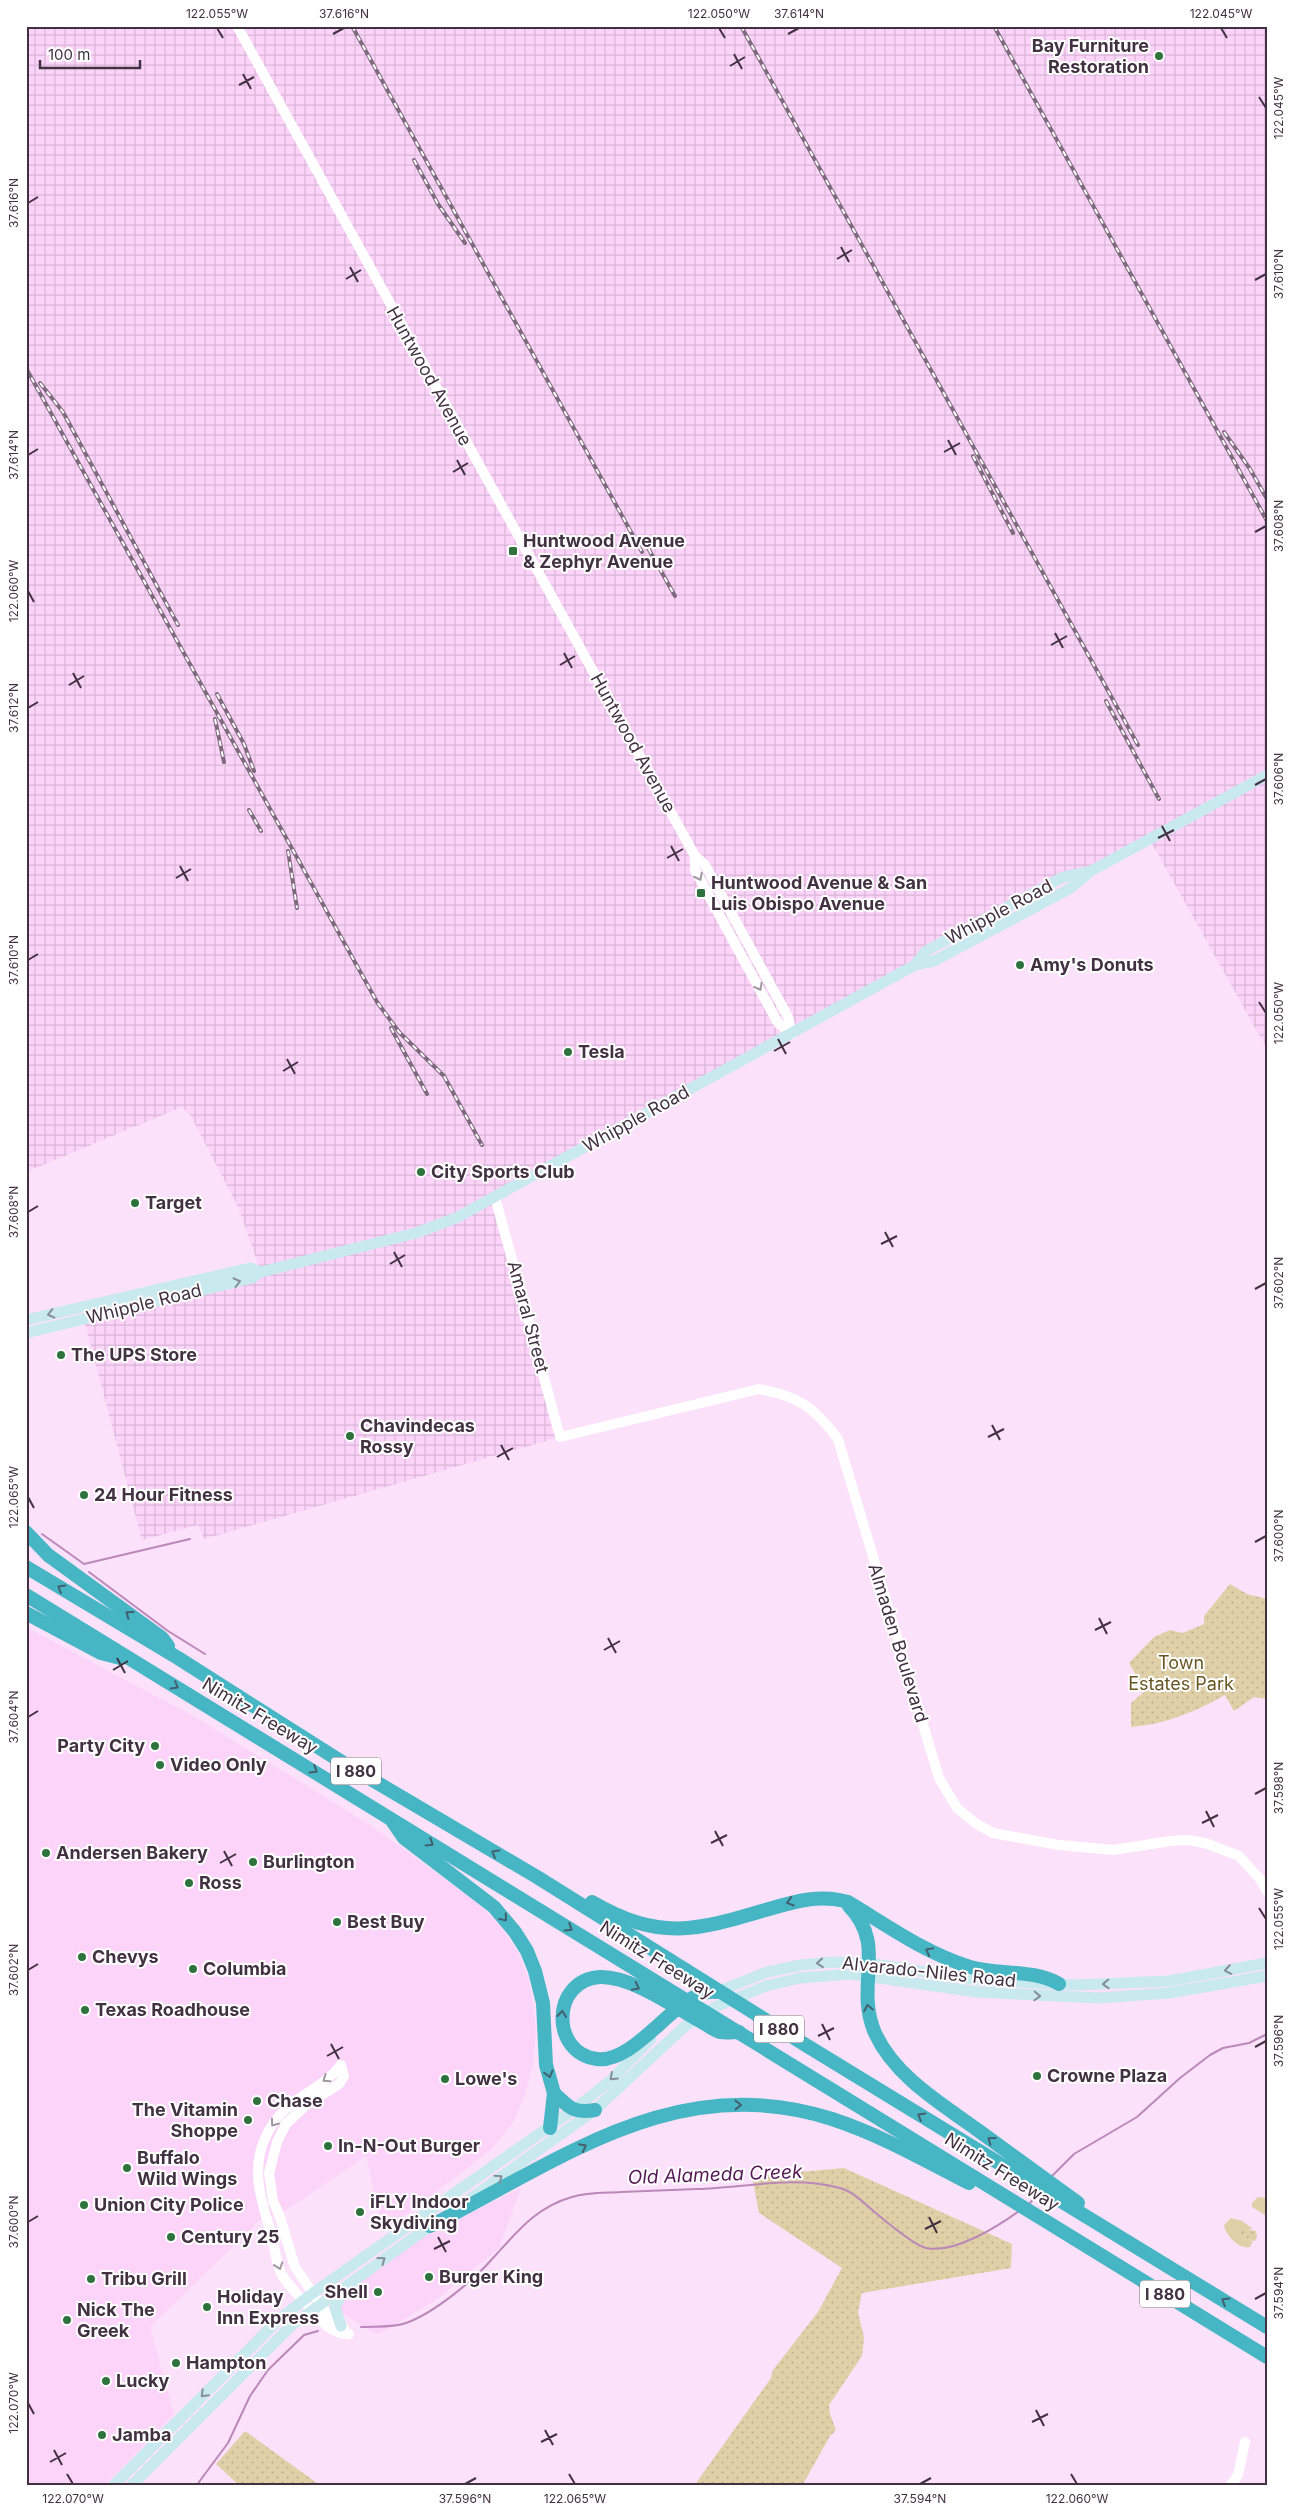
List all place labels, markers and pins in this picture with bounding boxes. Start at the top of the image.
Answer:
place label: Bay Furniture Restoration [1032,35,1149,77]
marker: Bay Furniture Restoration [1153,50,1165,62]
place label: Huntwood Avenue & Zephyr Avenue [523,530,685,572]
marker: Huntwood Avenue & Zephyr Avenue [507,545,519,557]
place label: Huntwood Avenue & San Luis Obispo Avenue [711,872,927,914]
marker: Huntwood Avenue & San Luis Obispo Avenue [695,887,707,899]
place label: Amy's Donuts [1030,954,1154,975]
marker: Amy's Donuts [1014,959,1026,971]
place label: Tesla [578,1041,625,1062]
marker: Tesla [562,1046,574,1058]
place label: City Sports Club [431,1161,575,1182]
marker: City Sports Club [415,1166,427,1178]
place label: Target [145,1192,202,1213]
marker: Target [129,1197,141,1209]
place label: The UPS Store [71,1344,197,1365]
marker: The UPS Store [55,1349,67,1361]
place label: Chavindecas Rossy [360,1415,475,1457]
marker: Chavindecas Rossy [344,1430,356,1442]
place label: 24 Hour Fitness [94,1484,233,1505]
marker: 24 Hour Fitness [78,1489,90,1501]
place label: Party City [57,1735,145,1756]
marker: Party City [149,1740,161,1752]
place label: Video Only [170,1754,267,1775]
marker: Video Only [154,1759,166,1771]
place label: Andersen Bakery [56,1842,208,1863]
marker: Andersen Bakery [40,1847,52,1859]
place label: Burlington [263,1851,355,1872]
marker: Burlington [247,1856,259,1868]
place label: Ross [199,1872,242,1893]
marker: Ross [183,1877,195,1889]
place label: Best Buy [347,1911,425,1932]
marker: Best Buy [331,1916,343,1928]
place label: Chevys [92,1946,159,1967]
marker: Chevys [76,1951,88,1963]
place label: Columbia [203,1958,287,1979]
marker: Columbia [187,1963,199,1975]
place label: Texas Roadhouse [95,1999,250,2020]
marker: Texas Roadhouse [79,2004,91,2016]
place label: Crowne Plaza [1047,2065,1167,2086]
place label: Lowe's [455,2068,517,2089]
marker: Crowne Plaza [1031,2070,1043,2082]
marker: Lowe's [439,2073,451,2085]
place label: Chase [267,2090,323,2111]
marker: Chase [251,2095,263,2107]
place label: The Vitamin Shoppe [132,2099,238,2141]
marker: The Vitamin Shoppe [242,2114,254,2126]
place label: In-N-Out Burger [338,2135,480,2156]
marker: In-N-Out Burger [322,2140,334,2152]
place label: Buffalo Wild Wings [137,2147,237,2189]
marker: Buffalo Wild Wings [121,2162,133,2174]
place label: iFLY Indoor Skydiving [370,2191,469,2233]
place label: Union City Police [94,2194,244,2215]
marker: Union City Police [78,2199,90,2211]
marker: iFLY Indoor Skydiving [354,2206,366,2218]
place label: Century 25 [181,2226,280,2247]
marker: Century 25 [165,2231,177,2243]
place label: Burger King [439,2266,543,2287]
place label: Tribu Grill [101,2268,187,2289]
marker: Burger King [423,2271,435,2283]
marker: Tribu Grill [85,2273,97,2285]
place label: Shell [325,2281,368,2302]
place label: Holiday Inn Express [217,2286,319,2328]
marker: Shell [372,2286,384,2298]
place label: Nick The Greek [77,2299,155,2341]
marker: Holiday Inn Express [201,2301,213,2313]
marker: Nick The Greek [61,2314,73,2326]
place label: Hampton [186,2352,266,2373]
marker: Hampton [170,2357,182,2369]
place label: Lucky [116,2370,170,2391]
marker: Lucky [100,2375,112,2387]
place label: Jamba [112,2424,171,2445]
marker: Jamba [96,2429,108,2441]

